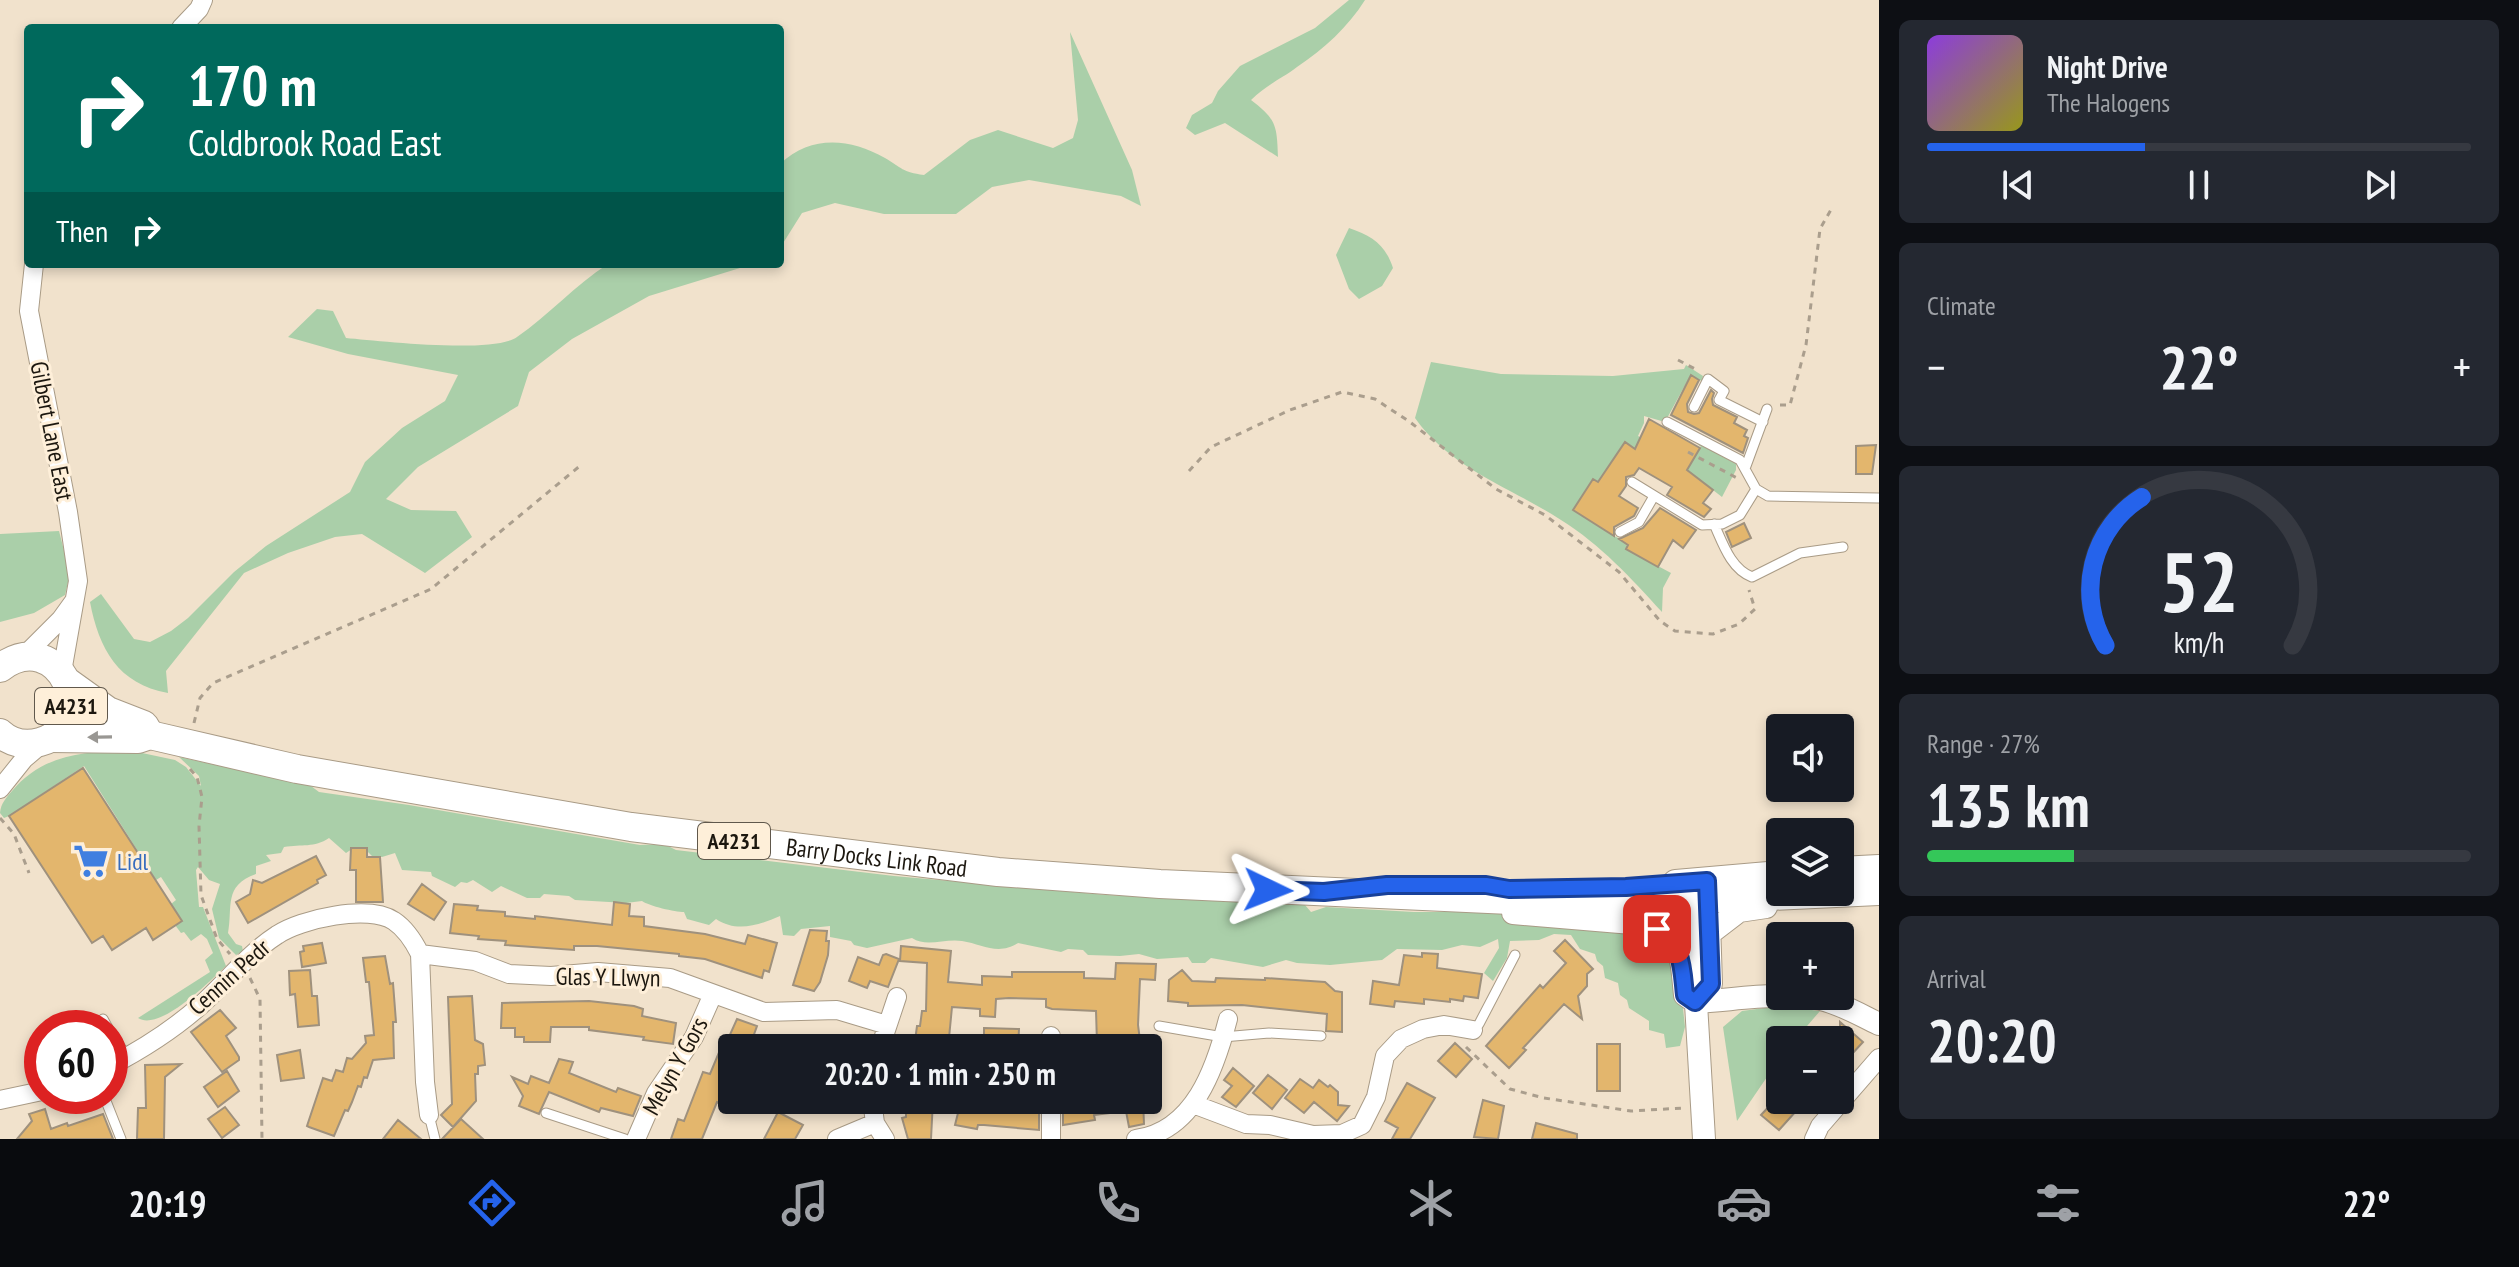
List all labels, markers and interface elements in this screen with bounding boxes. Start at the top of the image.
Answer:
text: Night Drive [2047,47,2168,86]
text: 170 m [188,49,317,121]
icon: right [56,56,160,160]
text: The Halogens [2047,86,2170,119]
text: Coldbrook Road East [188,119,441,166]
icon: previous [1996,163,2040,207]
icon: pause [2177,163,2221,207]
icon: next [2358,163,2402,207]
icon: right [124,208,168,252]
text: Then [56,211,108,250]
text: Climate [1927,289,1996,322]
text: 22° [2159,328,2239,406]
text: − [1927,338,1945,395]
text: + [2453,338,2471,395]
street label: Gilbert Lane East [23,359,81,504]
text: 52 [2159,526,2239,634]
text: km/h [2174,624,2224,661]
road number: A4231 [35,688,107,724]
map controls [1766,714,1854,1114]
button: sound [1766,714,1854,802]
text: Range · 27% [1927,727,2040,760]
one-way arrow [87,731,112,743]
text: 135 km [1927,766,2090,844]
button: layers [1766,818,1854,906]
road number: A4231 [698,823,770,859]
street label: Barry Docks Link Road [784,831,969,884]
supermarket icon: Lidl [72,842,110,880]
place label: Lidl [117,846,149,877]
position arrow [1226,848,1310,932]
pin [1623,895,1691,963]
icon: arrive [1635,907,1679,951]
button: + [1766,922,1854,1010]
street label: Cennin Pedr [182,932,277,1022]
street label: Glas Y Llwyn [555,961,661,993]
text: Arrival [1927,962,1986,995]
text: 20:20 [1927,1001,2057,1079]
speed limit sign: 60 [24,1010,128,1114]
street label: Melyn Y Gors [635,1012,715,1120]
button: − [1766,1026,1854,1114]
text: 20:20 · 1 min · 250 m [824,1054,1056,1093]
icon: directions [464,1175,520,1231]
icon: music [777,1175,833,1231]
icon: phone [1090,1175,1146,1231]
icon: climate [1403,1175,1459,1231]
icon: car [1716,1175,1772,1231]
icon: filters [2030,1175,2086,1231]
text: 20:19 [129,1180,206,1227]
text: 22° [2343,1180,2390,1227]

